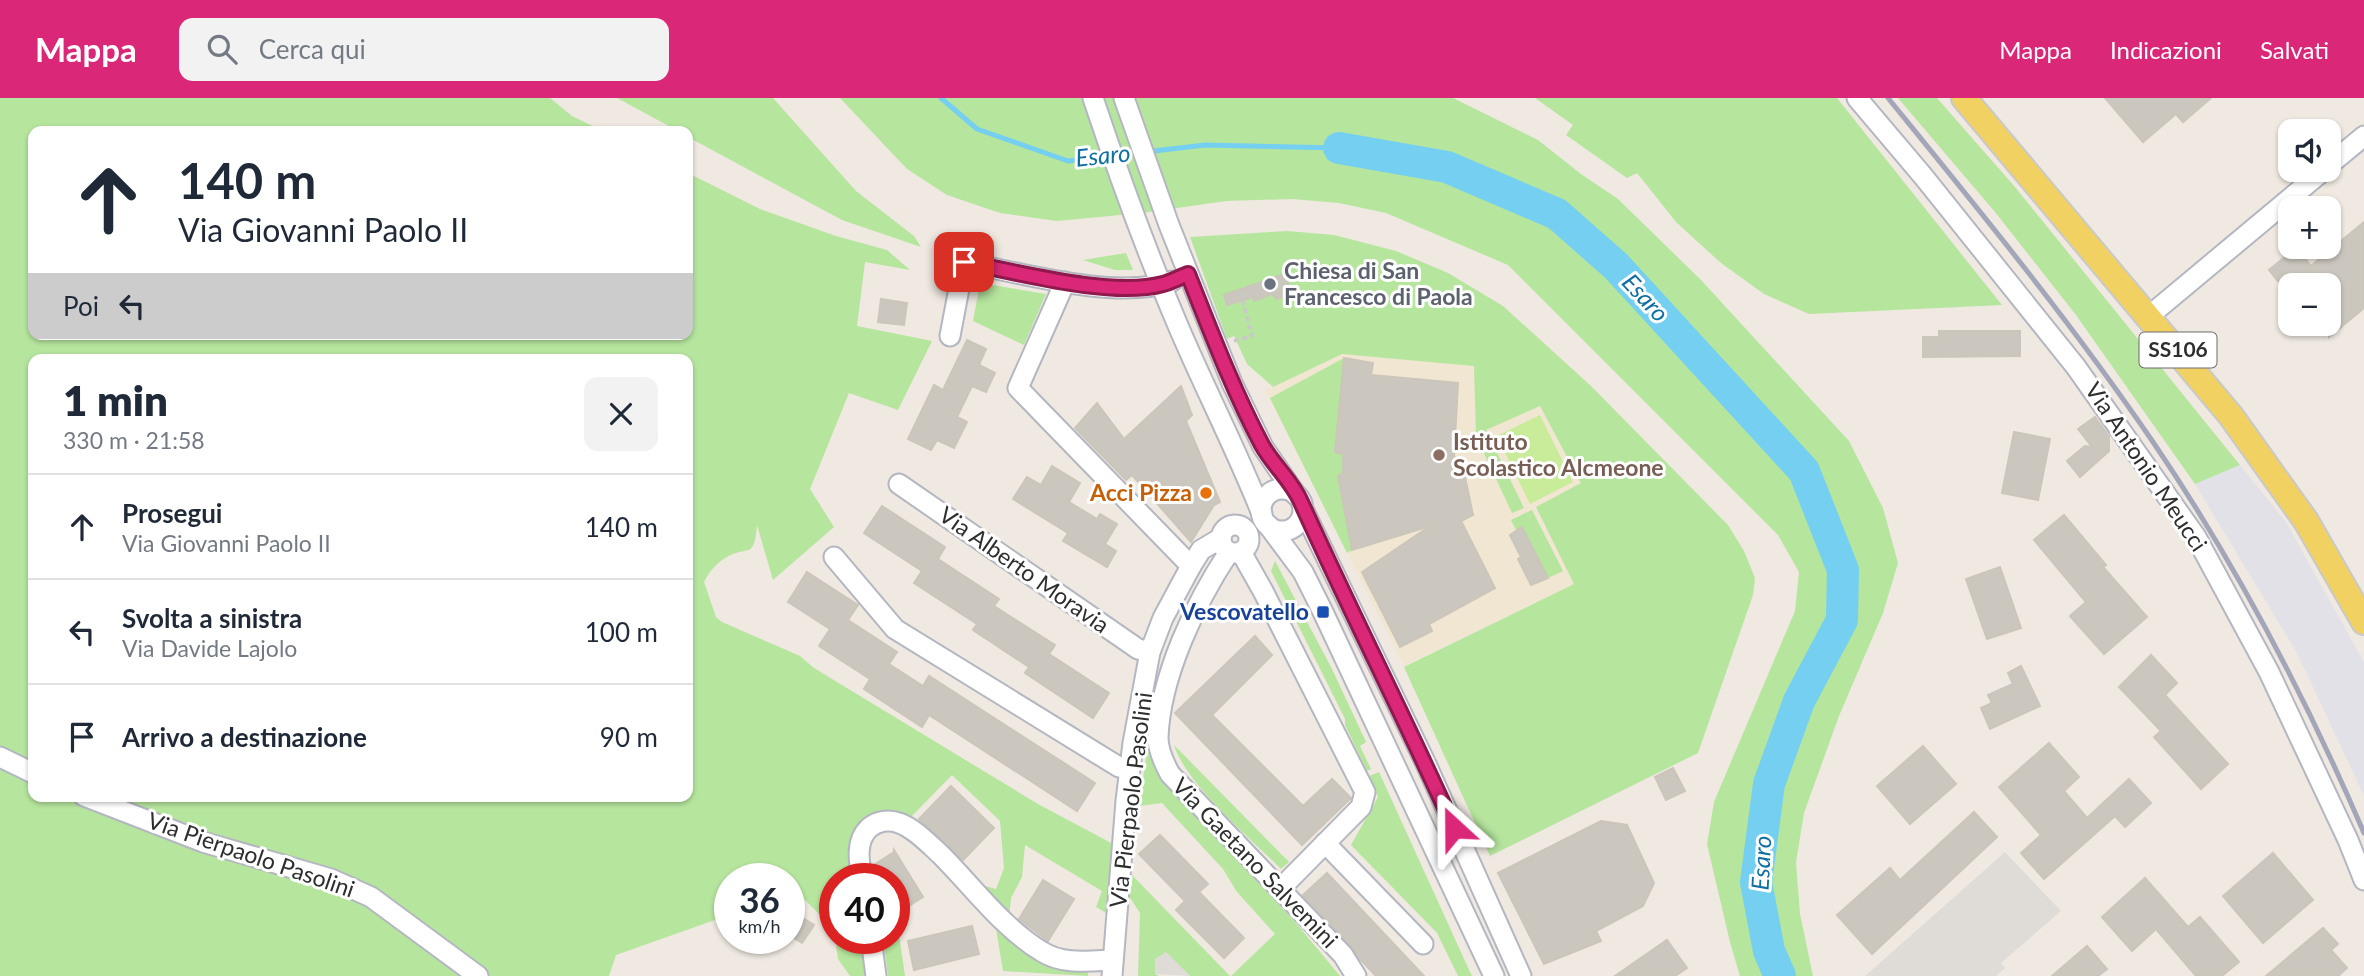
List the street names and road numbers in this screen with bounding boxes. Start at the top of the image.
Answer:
road number: SS106 [2140,332,2216,368]
street label: Via Antonio Meucci [2080,377,2214,556]
street label: Via Alberto Moravia [934,500,1115,638]
street label: Via Pierpaolo Pasolini [1103,690,1157,909]
street label: Via Gaetano Salvemini [1167,771,1344,953]
street label: Via Pierpaolo Pasolini [144,805,359,903]

